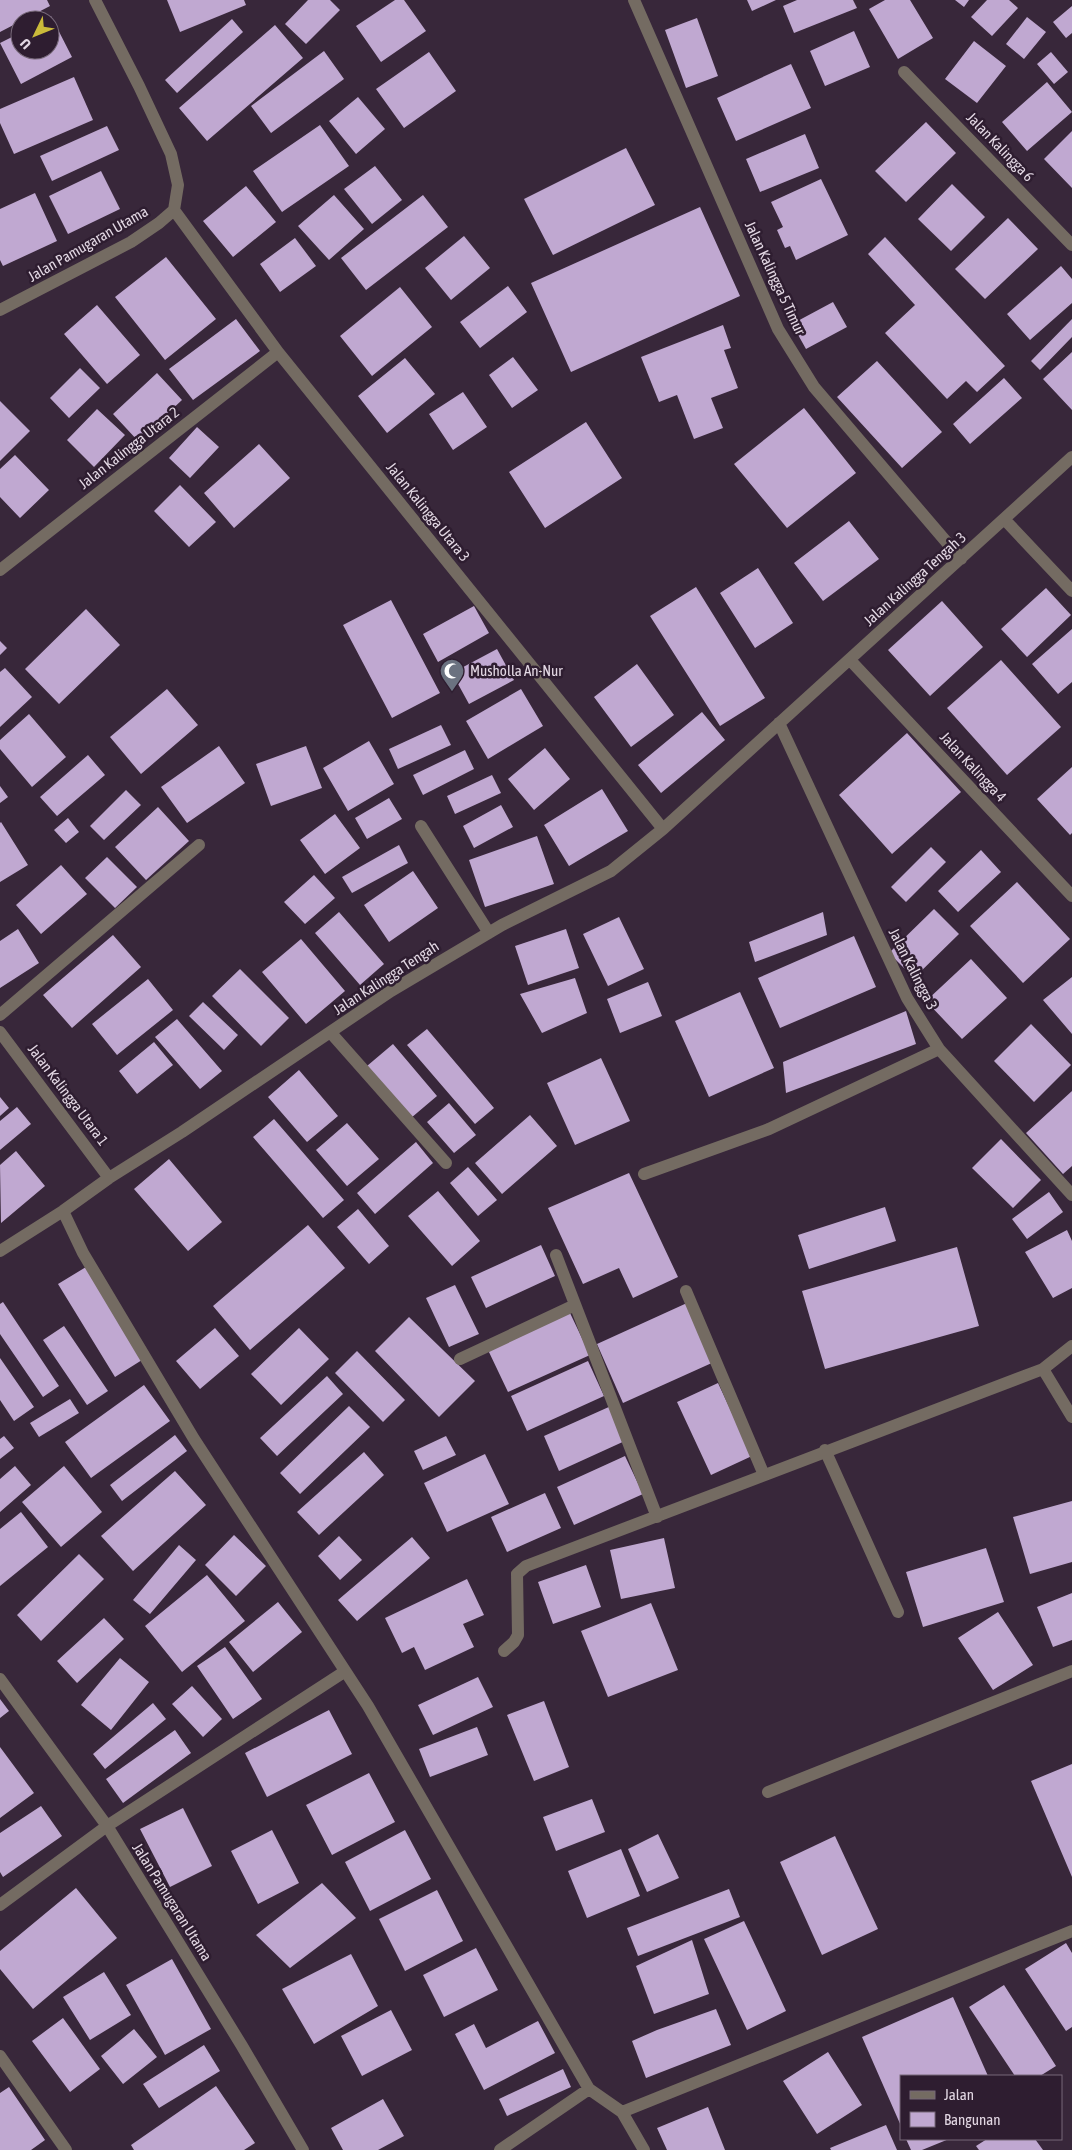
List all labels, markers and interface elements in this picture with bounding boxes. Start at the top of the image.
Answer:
north arrow [10,10,60,60]
text: U [17,35,34,52]
street label: Jalan Kalingga 6 [963,109,1037,185]
street label: Jalan Pamugaran Utama [25,202,151,285]
street label: Jalan Kalingga 5 Timur [742,218,809,338]
street label: Jalan Kalingga Utara 2 [75,403,182,492]
street label: Jalan Kalingga Utara 3 [383,459,474,565]
street label: Jalan Kalingga Tengah 3 [860,528,969,629]
mosque icon: Musholla An-Nur [439,658,465,692]
place label: Musholla An-Nur [470,662,563,679]
street label: Jalan Kalingga 4 [937,728,1010,805]
street label: Jalan Kalingga 3 [886,925,941,1012]
street label: Jalan Kalingga Tengah [330,937,442,1018]
street label: Jalan Kalingga Utara 1 [25,1041,112,1149]
street label: Jalan Pamugaran Utama [129,1840,216,1964]
legend [900,2075,1062,2140]
text: Jalan [944,2086,974,2103]
text: Bangunan [944,2111,1001,2128]

